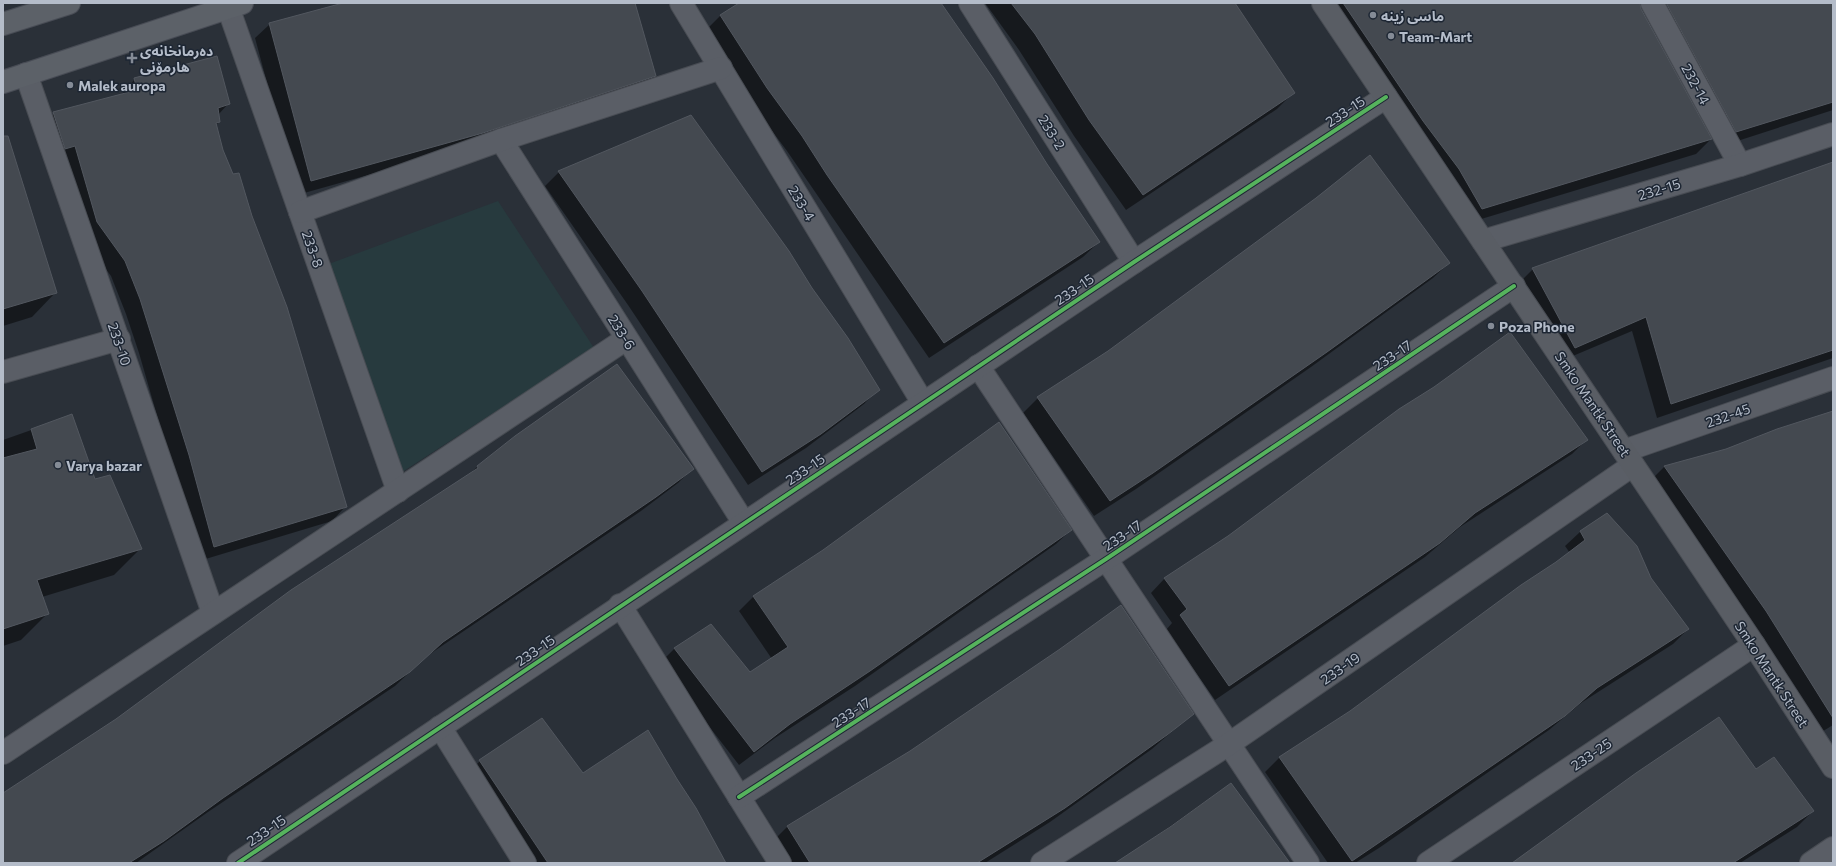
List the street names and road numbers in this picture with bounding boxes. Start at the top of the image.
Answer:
street label: 232-14 [1678,61,1714,108]
street label: 233-15 [1322,92,1368,130]
street label: 233-2 [1035,112,1069,153]
street label: 232-15 [1636,175,1682,203]
street label: 233-4 [785,182,819,224]
street label: 233-8 [299,228,327,270]
street label: 233-15 [1051,270,1097,308]
street label: 233-6 [605,311,639,353]
street label: 233-10 [105,320,135,368]
street label: 233-17 [1369,336,1415,374]
street label: Smko Mantk Street [1552,348,1635,460]
street label: 232-45 [1704,400,1752,430]
street label: 233-15 [782,450,828,488]
street label: 233-17 [1099,516,1145,554]
street label: Smko Mantk Street [1731,618,1813,730]
street label: 233-15 [512,631,558,669]
street label: 233-19 [1317,648,1363,688]
street label: 233-17 [828,693,874,731]
street label: 233-25 [1567,734,1615,774]
street label: 233-15 [243,811,289,849]

